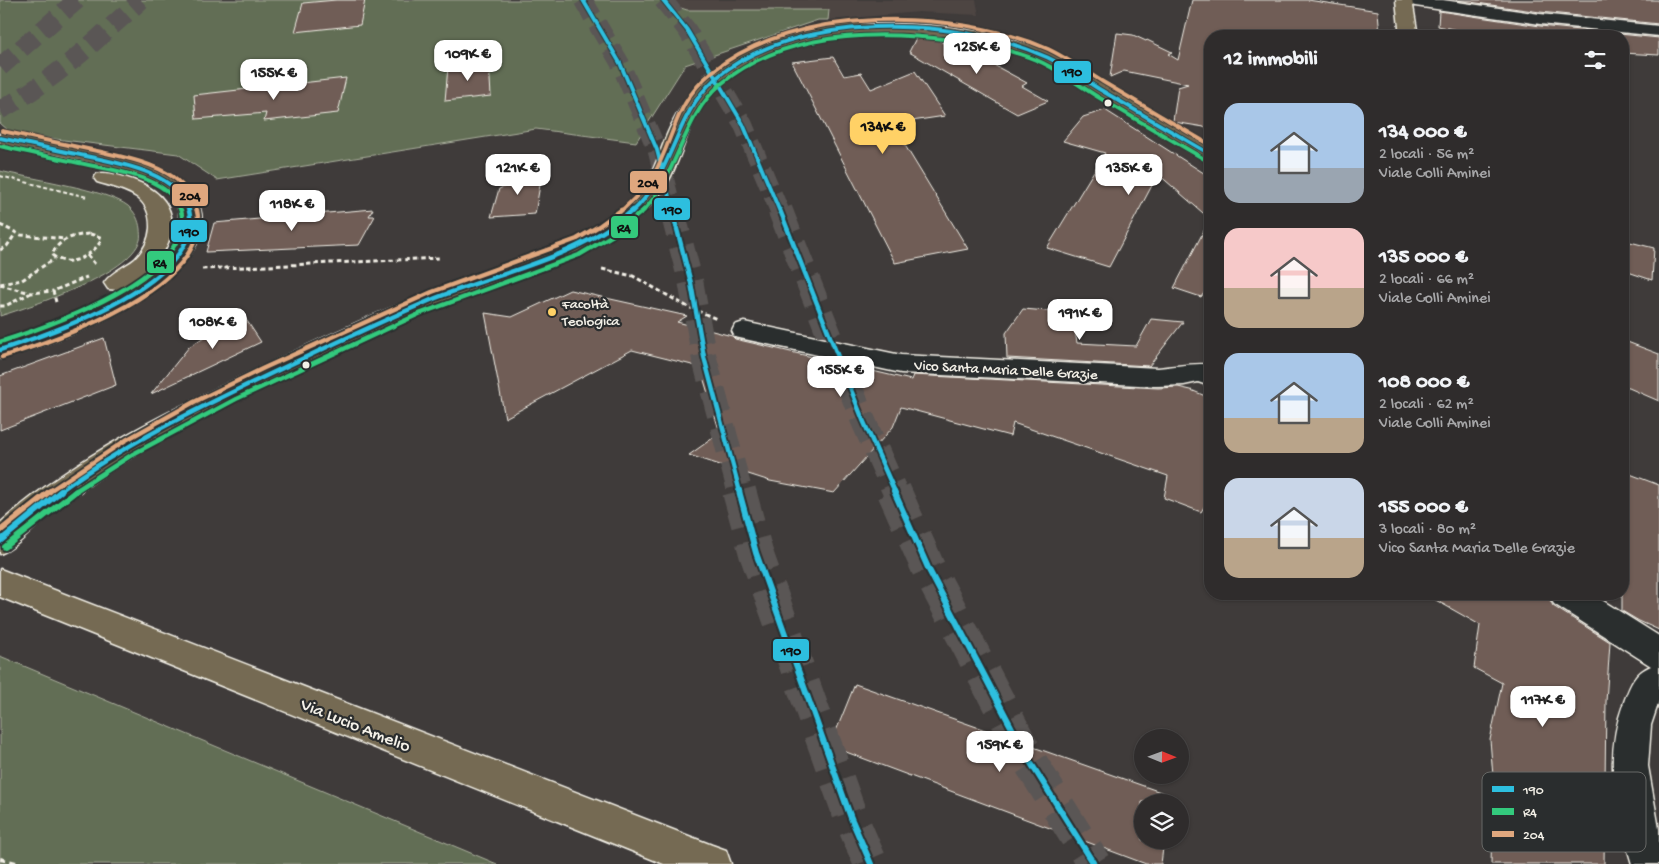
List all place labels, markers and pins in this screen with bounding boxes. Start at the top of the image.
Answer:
pin: 125K € [936,32,1018,75]
pin: 109K € [427,39,509,82]
pin: 155K € [233,58,315,101]
unlabelled marker [1103,98,1113,108]
pin: 134K € [842,112,924,155]
pin: 121K € [477,154,559,196]
pin: 135K € [1088,154,1170,196]
pin: 118K € [251,190,333,232]
place label: Facoltà Teologica [561,296,620,331]
pin: 191K € [1039,298,1121,341]
marker: Facoltà Teologica [546,306,558,318]
pin: 108K € [172,308,254,350]
pin: 155K € [800,356,882,398]
unlabelled marker [301,360,311,370]
pin: 117K € [1502,686,1584,728]
pin: 159K € [959,730,1041,773]

